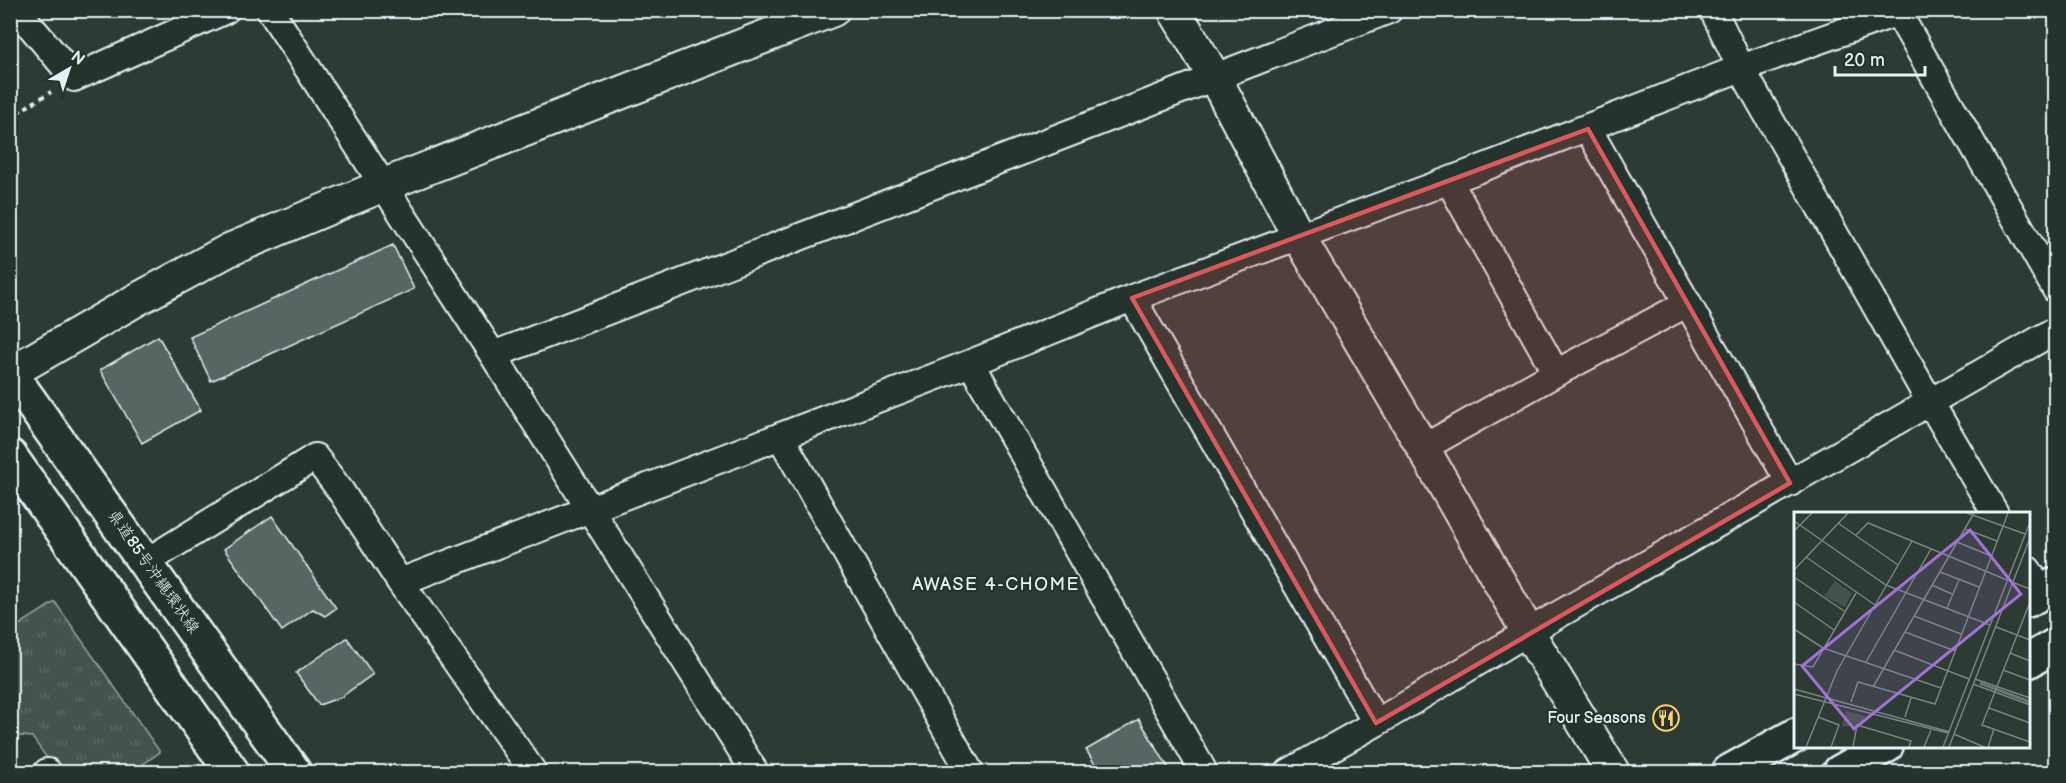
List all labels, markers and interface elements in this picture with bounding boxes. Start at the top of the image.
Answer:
north arrow [39,39,99,99]
scale bar [1835,39,1925,77]
text: N [67,47,88,70]
text: 20 m [1844,50,1885,71]
street label: 県道85号沖縄環状線 [103,507,203,637]
inset map [1794,512,2030,747]
district label: AWASE 4-CHOME [912,574,1080,595]
restaurant icon: Four Seasons [1651,703,1681,733]
place label: Four Seasons [1547,709,1646,728]

